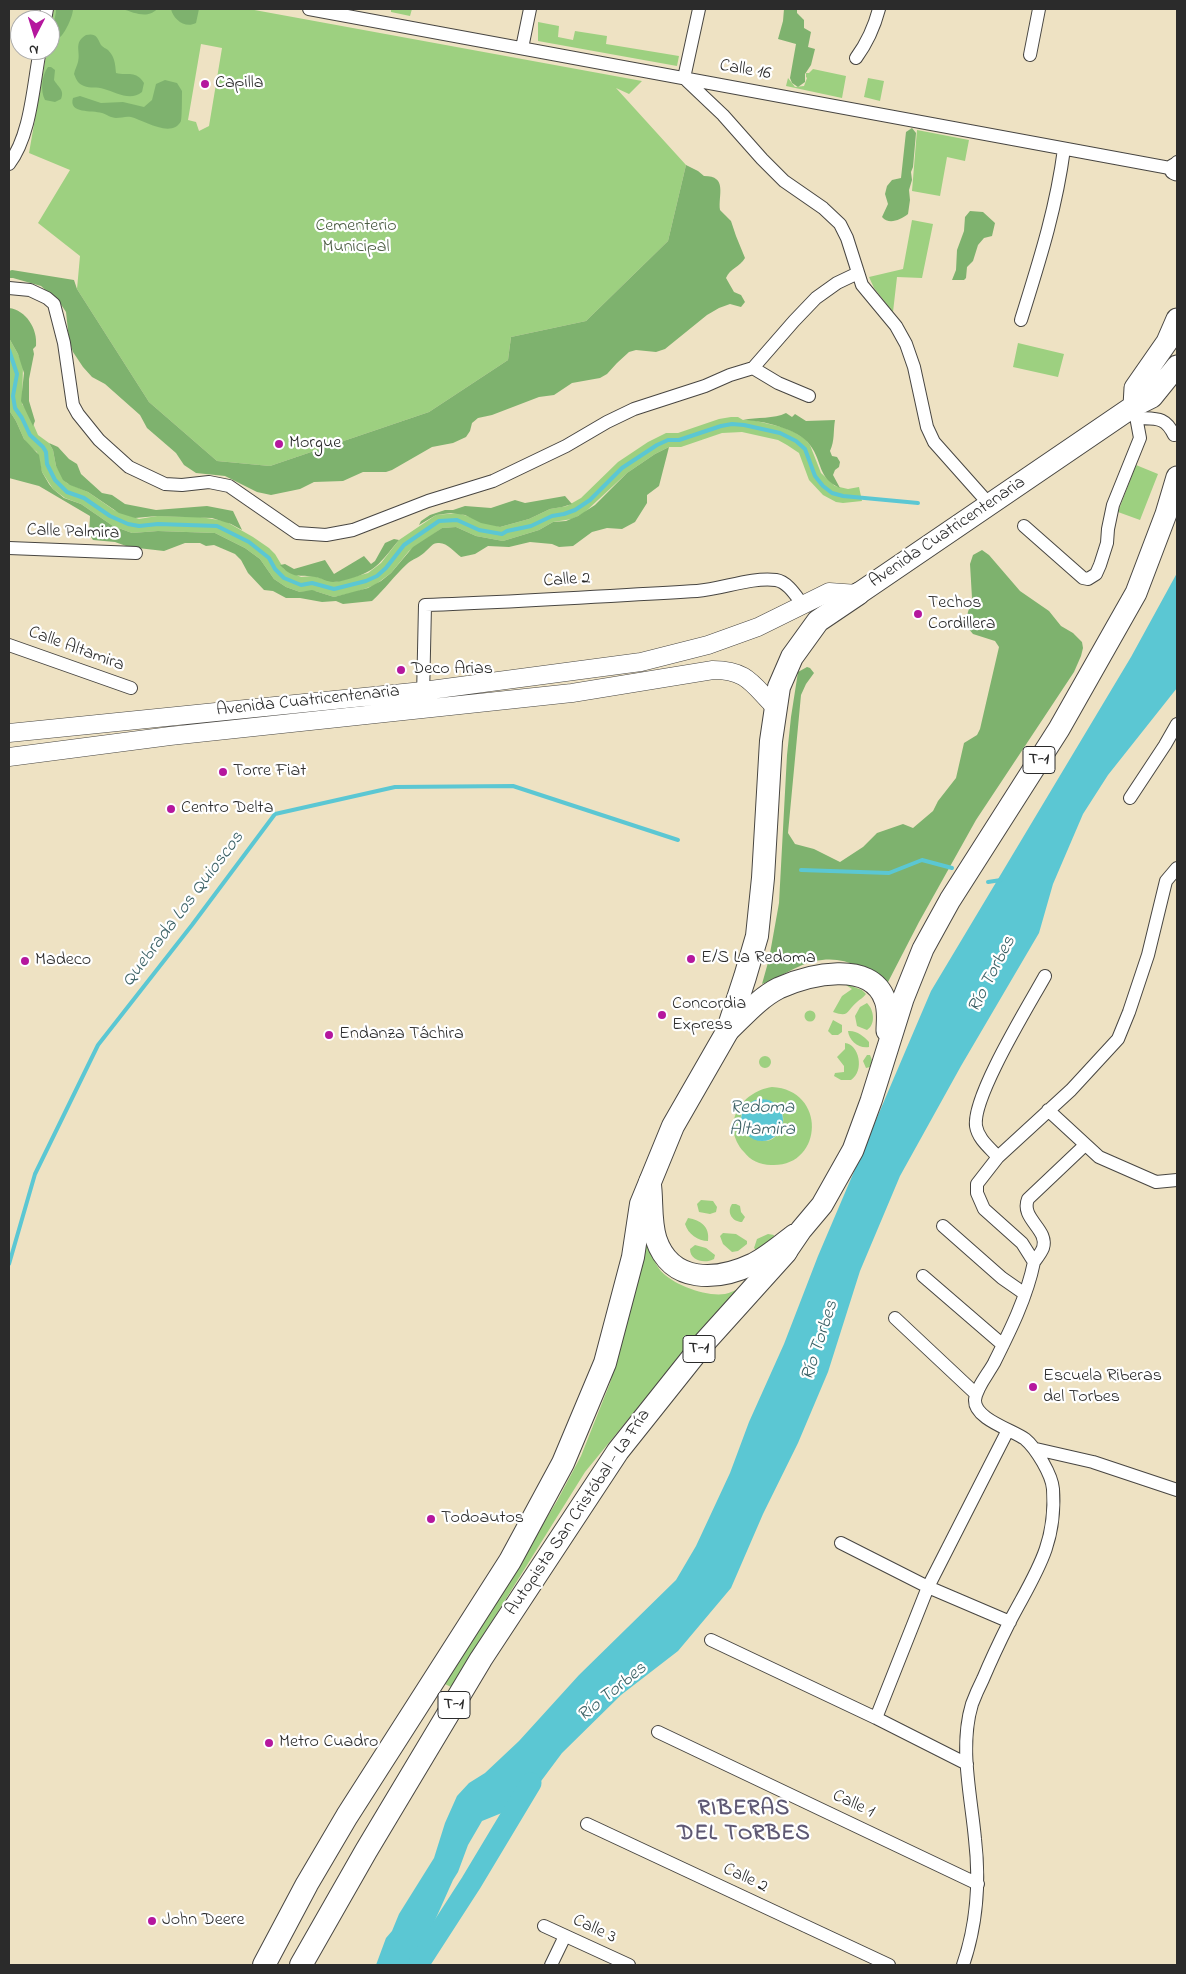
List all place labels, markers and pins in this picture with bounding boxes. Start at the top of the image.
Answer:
place label: Capilla [215,73,263,95]
marker: Capilla [199,78,211,90]
place label: Morgue [289,433,341,455]
marker: Morgue [273,438,285,450]
place label: Techos Cordillera [928,593,996,636]
marker: Techos Cordillera [912,608,924,620]
place label: Deco Arias [411,659,493,681]
marker: Deco Arias [395,664,407,676]
place label: Torre Fiat [233,761,306,783]
marker: Torre Fiat [217,766,229,778]
place label: Centro Delta [181,798,273,820]
marker: Centro Delta [165,803,177,815]
place label: E/S La Redoma [701,948,816,970]
place label: Madeco [35,950,91,972]
marker: E/S La Redoma [685,953,697,965]
marker: Madeco [19,955,31,967]
place label: Concordia Express [672,994,746,1036]
marker: Concordia Express [656,1009,668,1021]
place label: Endanza Táchira [339,1024,464,1046]
marker: Endanza Táchira [323,1029,335,1041]
place label: Escuela Riberas del Torbes [1043,1366,1162,1408]
marker: Escuela Riberas del Torbes [1027,1381,1039,1393]
place label: Todoautos [441,1508,524,1530]
marker: Todoautos [425,1513,437,1525]
place label: Metro Cuadro [279,1732,378,1754]
marker: Metro Cuadro [263,1737,275,1749]
place label: John Deere [162,1910,245,1932]
marker: John Deere [146,1915,158,1927]

